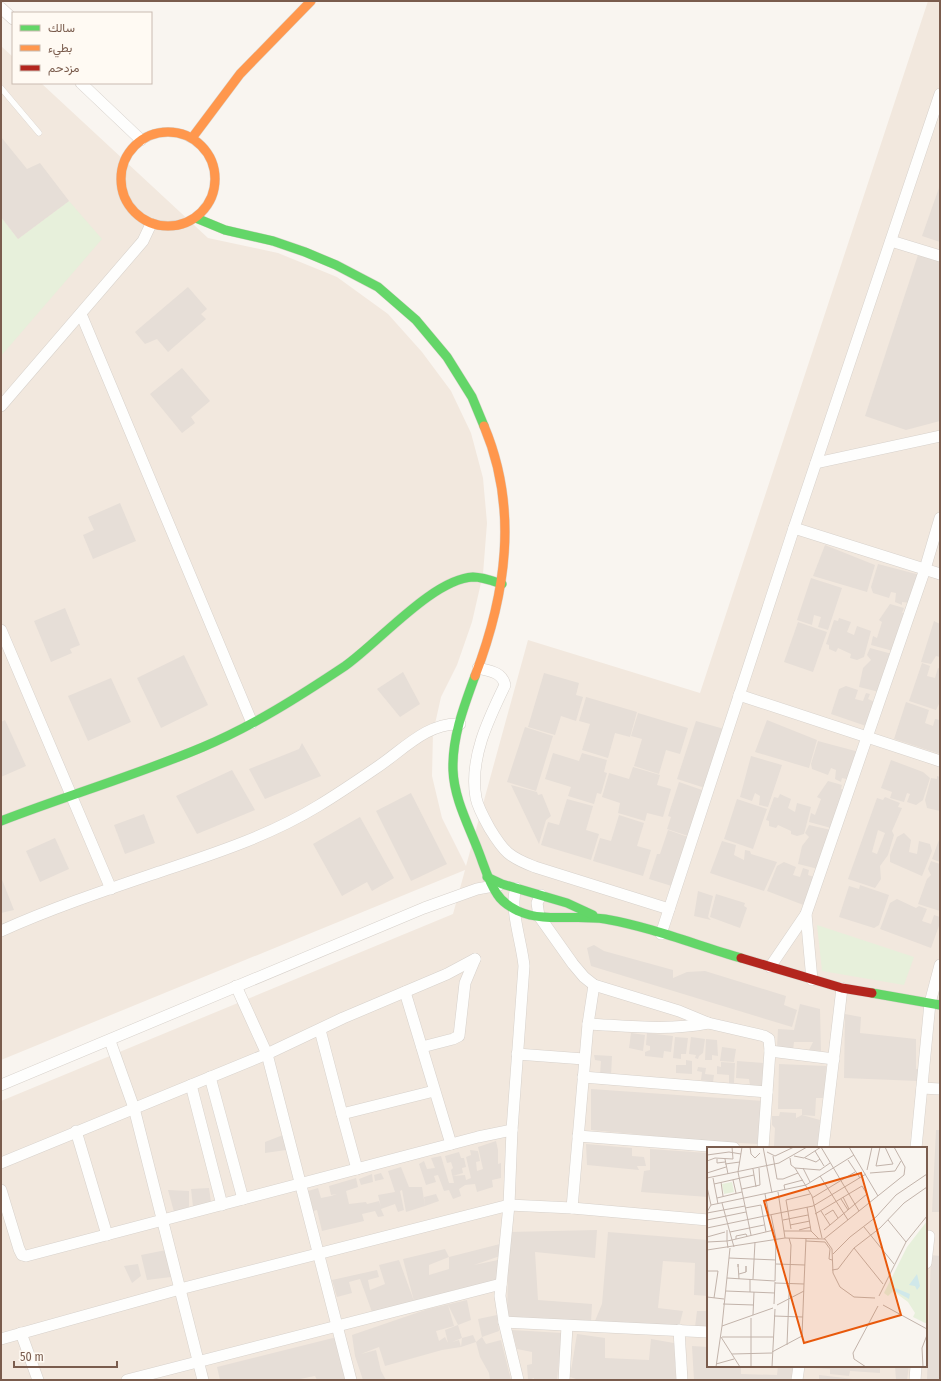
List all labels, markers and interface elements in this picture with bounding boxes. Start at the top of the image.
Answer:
legend [12,12,152,84]
text: سالك [48,21,75,35]
text: بطيء [48,41,72,58]
text: مزدحم [48,61,79,76]
inset map [707,1147,927,1367]
scale bar [14,1343,117,1369]
text: 50 m [20,1350,44,1364]

